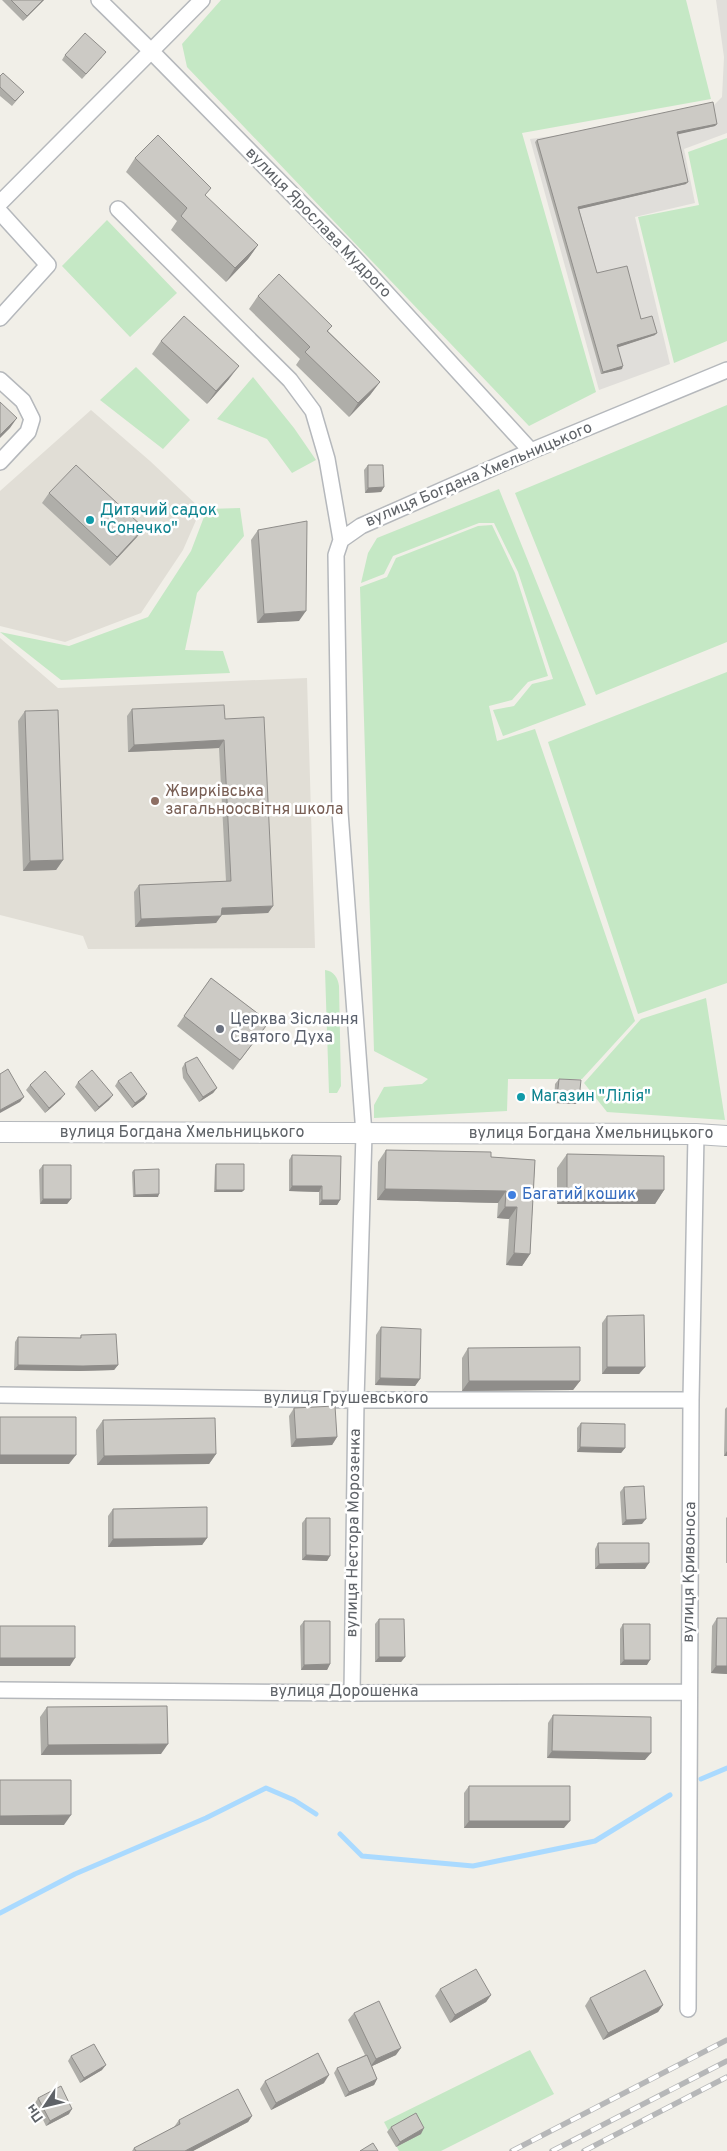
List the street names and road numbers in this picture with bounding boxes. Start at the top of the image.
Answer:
street label: вулиця Ярослава Мудрого [241,143,395,303]
street label: вулиця Богдана Хмельницького [362,418,596,532]
street label: вулиця Богдана Хмельницького [60,1123,304,1143]
street label: вулиця Богдана Хмельницького [469,1124,713,1144]
street label: вулиця Грушевського [263,1389,429,1409]
street label: вулиця Нестора Морозенка [342,1428,366,1638]
street label: вулиця Кривоноса [679,1501,701,1643]
street label: вулиця Дорошенка [270,1682,418,1702]

